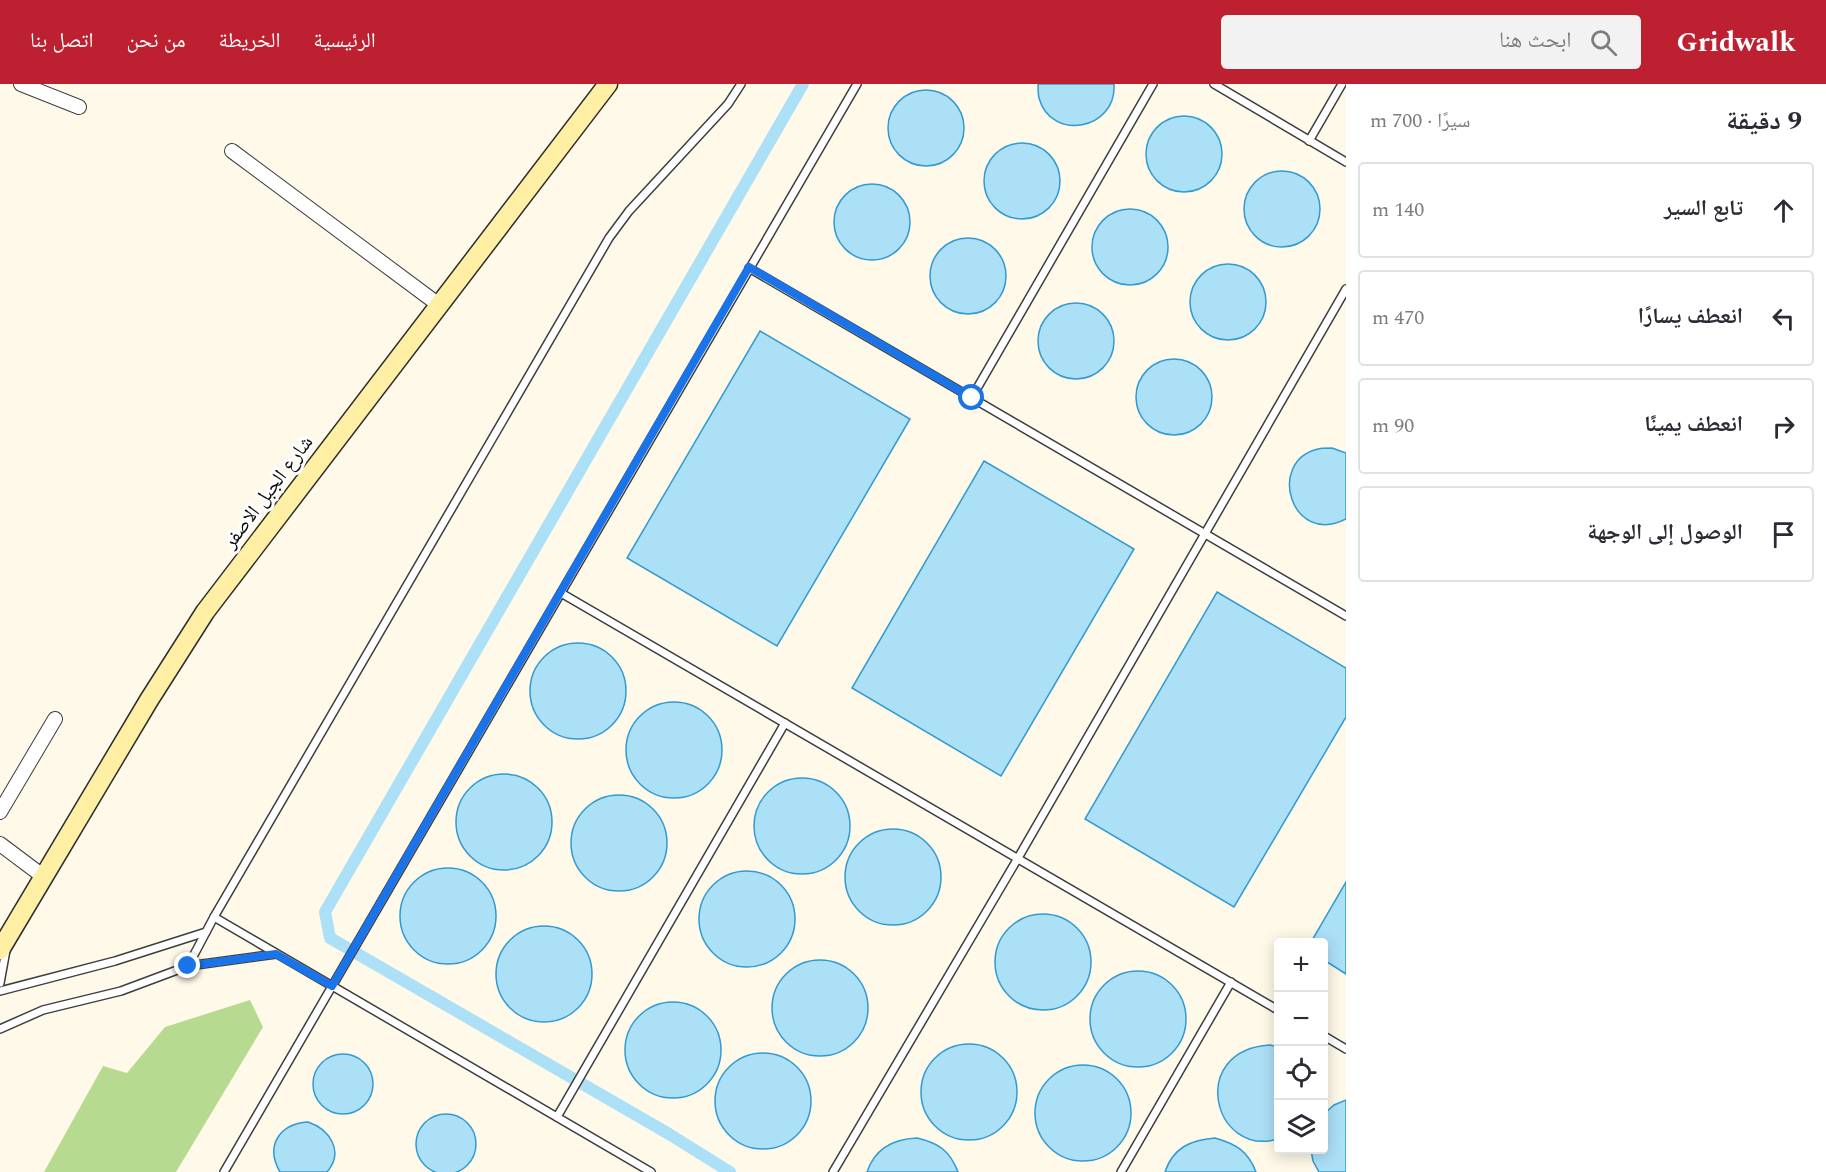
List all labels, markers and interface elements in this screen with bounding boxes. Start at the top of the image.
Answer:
search box [1221,15,1641,69]
text: Gridwalk [1677,21,1796,64]
text: ابحث هنا [1499,24,1572,57]
text: اتصل بنا [30,25,93,57]
text: من نحن [126,25,186,57]
text: الخريطة [219,25,280,57]
text: الرئيسية [313,25,376,57]
icon: search [1587,26,1620,59]
text: 9 دقيقة [1726,101,1802,141]
text: سيرًا · 700 m [1370,106,1470,136]
text: تابع السير [1664,192,1743,225]
icon: ahead [1767,194,1800,227]
text: 140 m [1372,195,1424,225]
text: انعطف يسارًا [1638,300,1743,333]
icon: left [1767,302,1800,335]
text: 470 m [1372,303,1424,333]
route start [958,384,984,410]
text: انعطف يمينًا [1644,408,1743,441]
icon: right [1767,410,1800,443]
text: 90 m [1372,411,1414,441]
street label: شارع الجبل الاصفر [215,429,321,556]
text: الوصول إلى الوجهة [1587,516,1743,549]
icon: arrive [1767,518,1800,551]
map controls [1274,938,1328,1154]
button: + [1274,938,1328,992]
route end [174,952,200,978]
button: − [1274,992,1328,1046]
button: locate [1274,1046,1328,1100]
button: layers [1274,1100,1328,1154]

